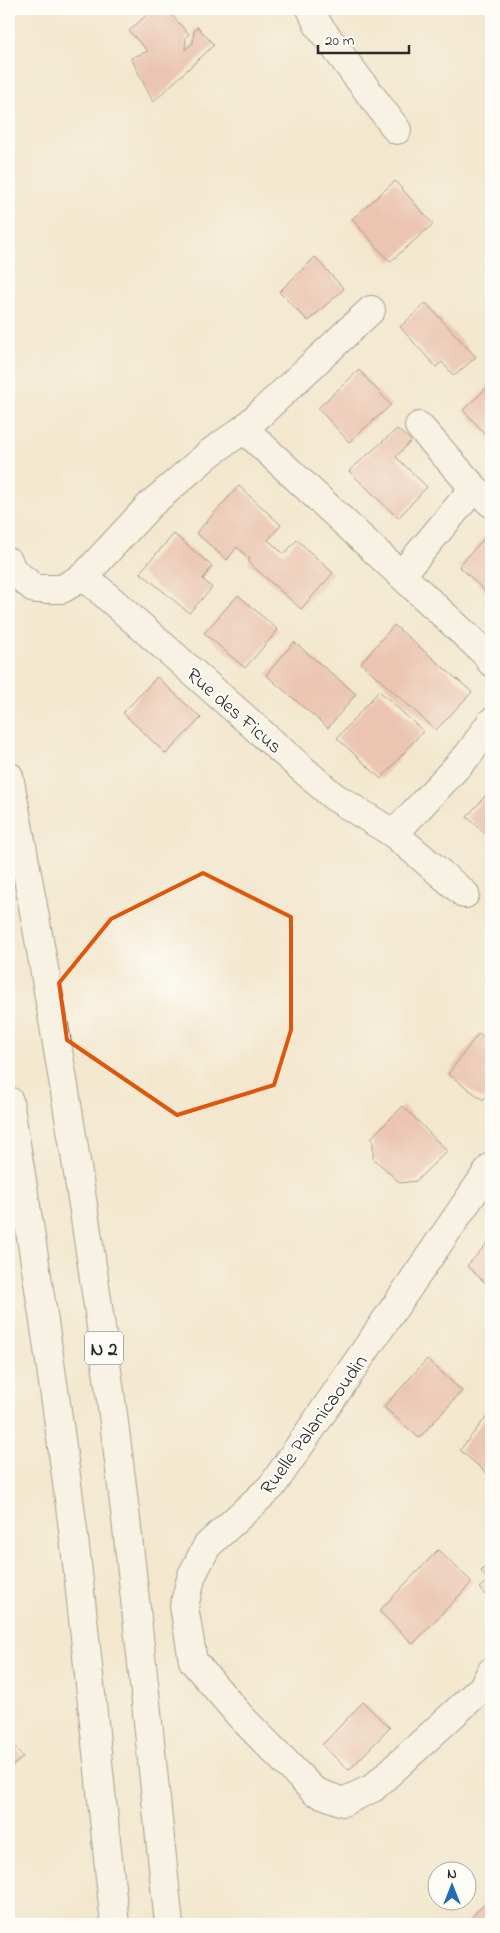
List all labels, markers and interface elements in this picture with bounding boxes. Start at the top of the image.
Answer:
scale bar [318,22,409,54]
text: 20 m [325,30,355,52]
street label: Rue des Ficus [179,662,288,762]
road number: N 2 [85,1332,123,1365]
street label: Ruelle Palanicaoudin [254,1349,376,1502]
north arrow [428,1860,478,1910]
text: N [447,1864,457,1885]

